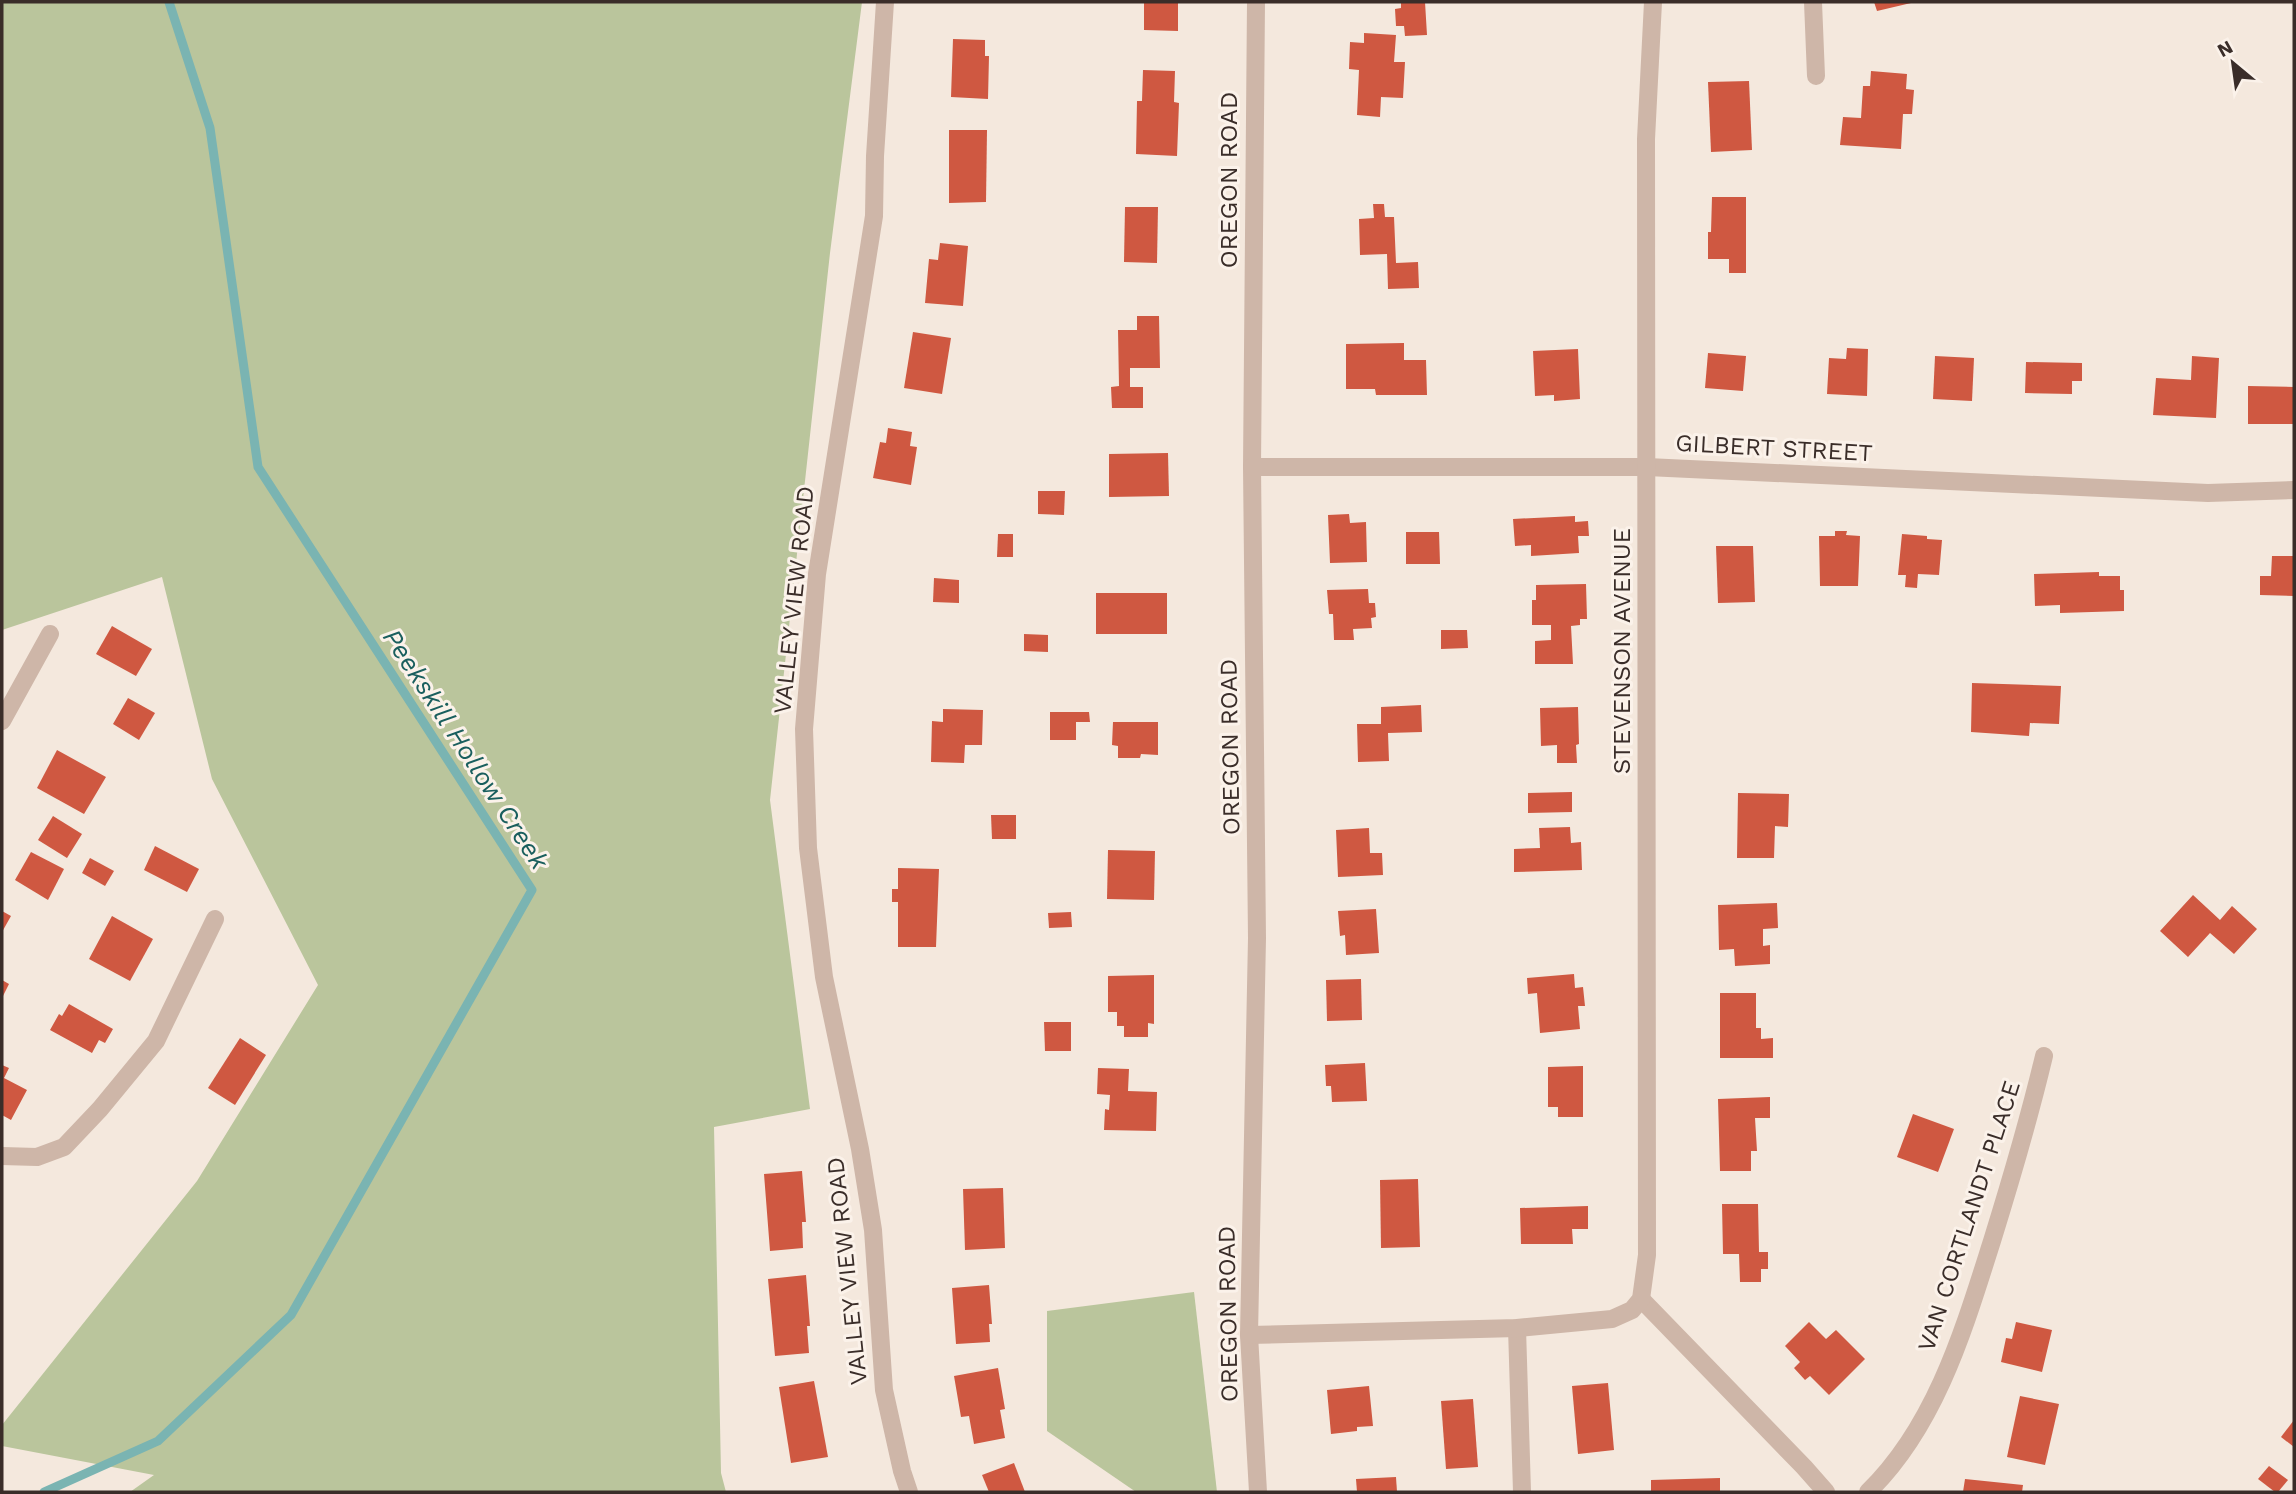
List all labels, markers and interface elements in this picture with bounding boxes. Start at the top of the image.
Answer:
north arrow [2198,28,2268,98]
text: N [2213,35,2237,62]
street label: OREGON ROAD [1215,92,1243,268]
street label: GILBERT STREET [1675,429,1873,467]
street label: VALLEY VIEW ROAD [768,485,820,715]
street label: STEVENSON AVENUE [1608,528,1636,774]
water label: Peekskill Hollow Creek [377,623,555,876]
street label: OREGON ROAD [1214,659,1246,835]
street label: VAN CORTLANDT PLACE [1912,1077,2026,1355]
street label: VALLEY VIEW ROAD [821,1156,873,1386]
street label: OREGON ROAD [1212,1226,1244,1402]

